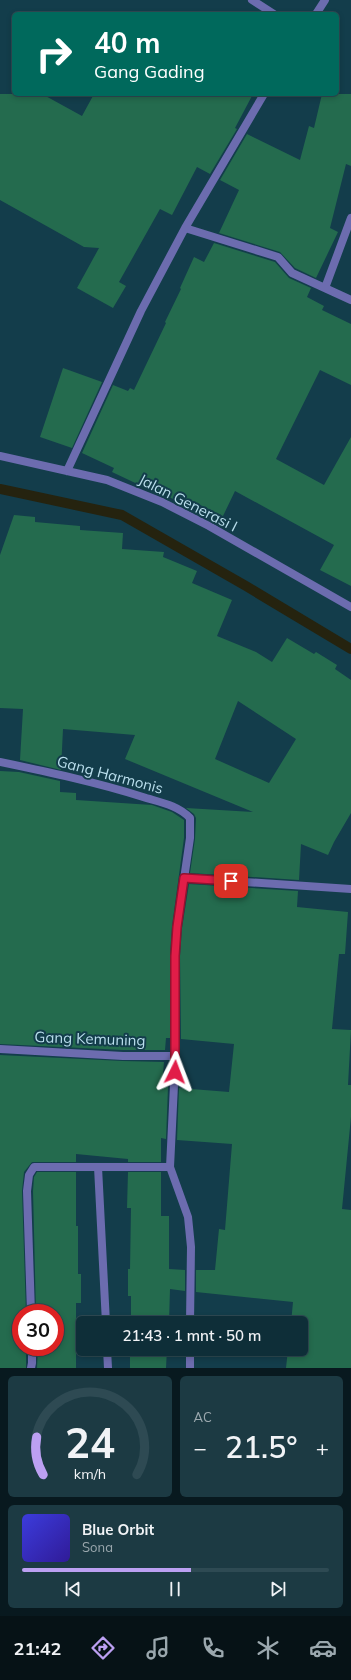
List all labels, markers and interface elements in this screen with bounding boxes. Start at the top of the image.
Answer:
text: 40 m [94,25,160,60]
icon: right [28,28,80,80]
text: Gang Gading [94,60,205,83]
street label: Jalan Generasi I [136,469,241,536]
street label: Gang Harmonis [55,751,165,798]
pin [214,864,248,898]
icon: arrive [220,870,242,892]
street label: Gang Kemuning [34,1027,146,1050]
position arrow [154,1051,196,1093]
speed limit sign: 30 [12,1304,64,1356]
text: 21:43 · 1 mnt · 50 m [123,1326,261,1345]
text: AC [194,1409,212,1425]
text: 24 [65,1415,115,1467]
text: 21.5° [225,1428,297,1466]
text: − [194,1434,207,1462]
text: + [316,1434,329,1462]
text: km/h [74,1464,106,1482]
text: Blue Orbit [82,1520,154,1539]
text: Sona [82,1539,113,1555]
icon: previous [62,1578,84,1600]
icon: pause [164,1578,186,1600]
icon: next [267,1578,289,1600]
icon: directions [89,1634,117,1662]
icon: music [144,1634,172,1662]
icon: phone [199,1634,227,1662]
icon: climate [254,1634,282,1662]
icon: car [309,1634,337,1662]
text: 21:42 [14,1637,61,1660]

